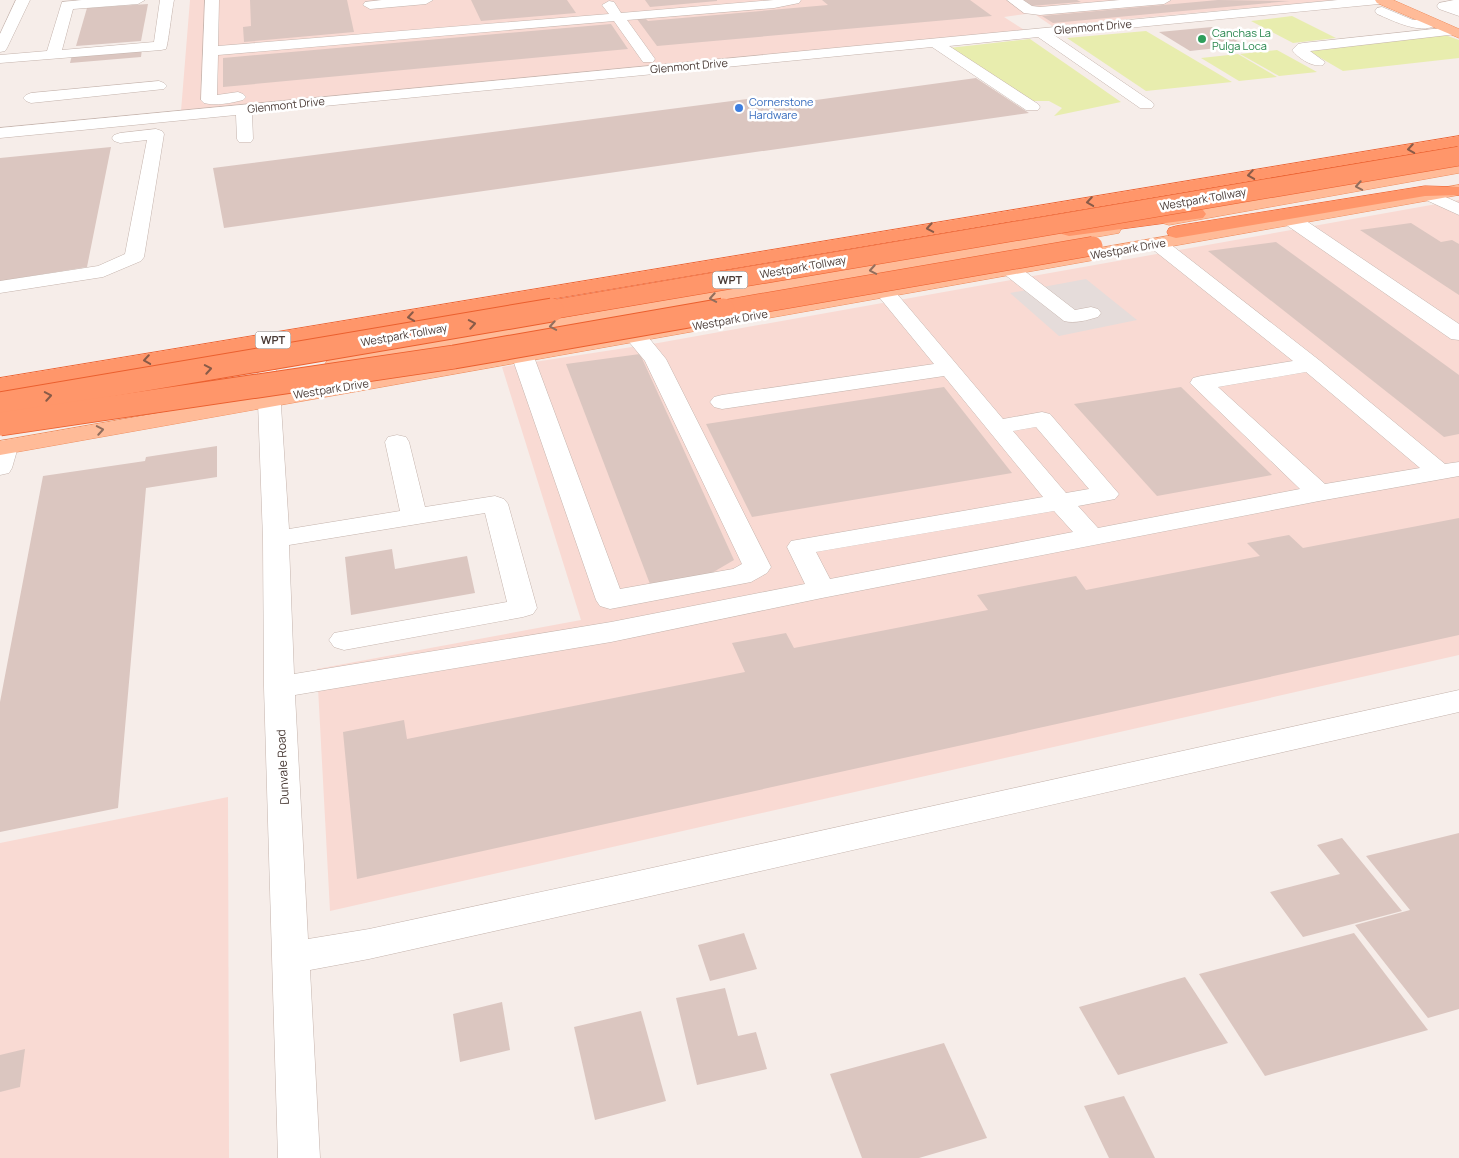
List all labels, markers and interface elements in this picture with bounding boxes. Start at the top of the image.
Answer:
street label: Glenmont Drive [1054,16,1133,37]
place label: Canchas La Pulga Loca [1212,25,1271,53]
marker: Canchas La Pulga Loca [1196,33,1208,45]
street label: Glenmont Drive [650,55,729,76]
street label: Glenmont Drive [246,93,326,116]
place label: Cornerstone Hardware [749,94,814,122]
marker: Cornerstone Hardware [733,102,745,114]
one-way arrow [1407,143,1415,153]
one-way arrow [1246,170,1255,180]
one-way arrow [1355,180,1364,190]
street label: Westpark Tollway [1159,183,1247,213]
one-way arrow [1086,196,1095,206]
one-way arrow [926,223,934,233]
street label: Westpark Drive [1089,234,1167,263]
street label: Westpark Tollway [759,251,847,281]
one-way arrow [869,265,877,275]
road number: WPT [712,272,748,288]
one-way arrow [709,293,717,303]
street label: Westpark Drive [691,305,769,334]
one-way arrow [407,311,416,321]
street label: Westpark Tollway [360,319,448,349]
one-way arrow [468,319,476,329]
one-way arrow [548,320,557,330]
road number: WPT [256,332,290,348]
one-way arrow [143,355,152,365]
one-way arrow [204,364,213,374]
street label: Westpark Drive [292,375,370,402]
one-way arrow [44,391,52,401]
one-way arrow [95,425,104,435]
street label: Dunvale Road [272,729,293,805]

